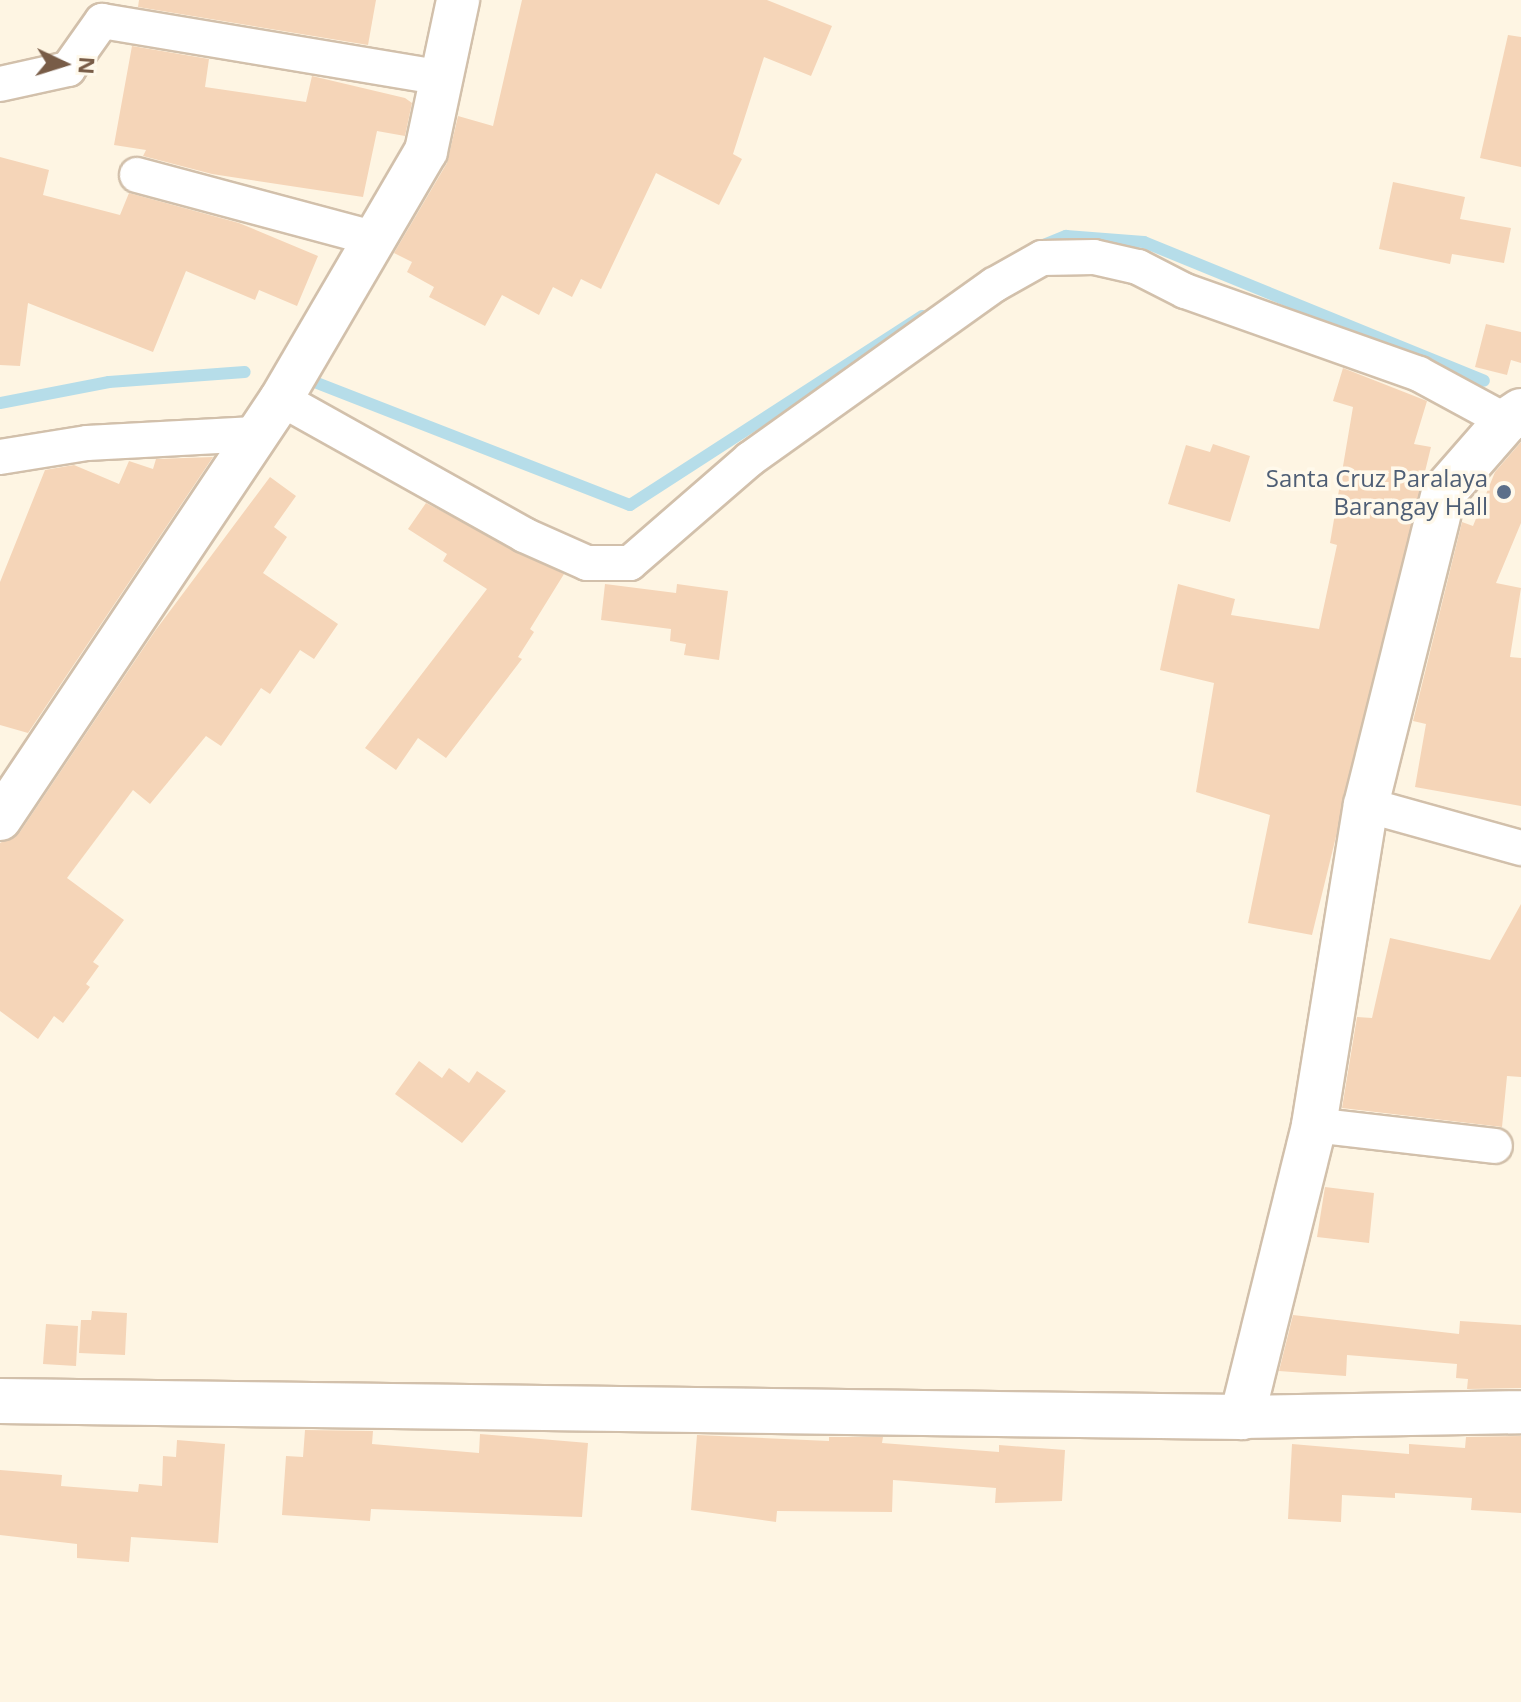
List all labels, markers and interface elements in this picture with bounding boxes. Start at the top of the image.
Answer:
north arrow [24,24,104,104]
text: N [72,56,104,76]
place label: Santa Cruz Paralaya Barangay Hall [1266,464,1488,520]
marker: Santa Cruz Paralaya Barangay Hall [1495,483,1513,501]

